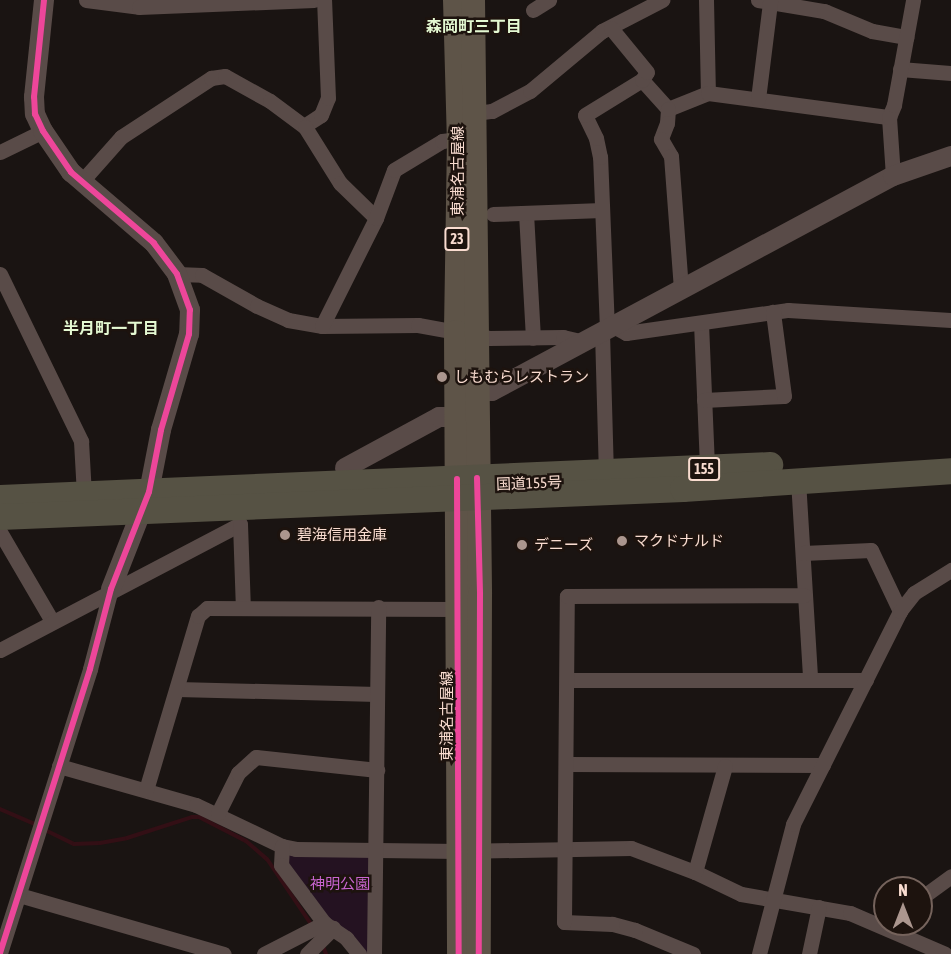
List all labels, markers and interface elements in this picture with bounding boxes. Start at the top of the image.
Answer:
district label: 森岡町三丁目 [426,16,522,36]
street label: 東浦名古屋線 [449,126,467,216]
road number: 23 [444,228,470,250]
district label: 半月町一丁目 [63,318,159,338]
place label: しもむらレストラン [454,368,589,386]
marker: しもむらレストラン [435,370,449,384]
road number: 155 [688,458,720,480]
street label: 国道155号 [496,473,562,493]
place label: 碧海信用金庫 [297,526,387,544]
marker: 碧海信用金庫 [278,528,292,542]
place label: マクドナルド [634,532,724,550]
marker: マクドナルド [615,534,629,548]
place label: デニーズ [534,536,594,554]
marker: デニーズ [515,538,529,552]
street label: 東浦名古屋線 [438,671,456,761]
park label: 神明公園 [310,875,370,893]
north arrow [873,876,933,936]
text: N [898,881,908,899]

